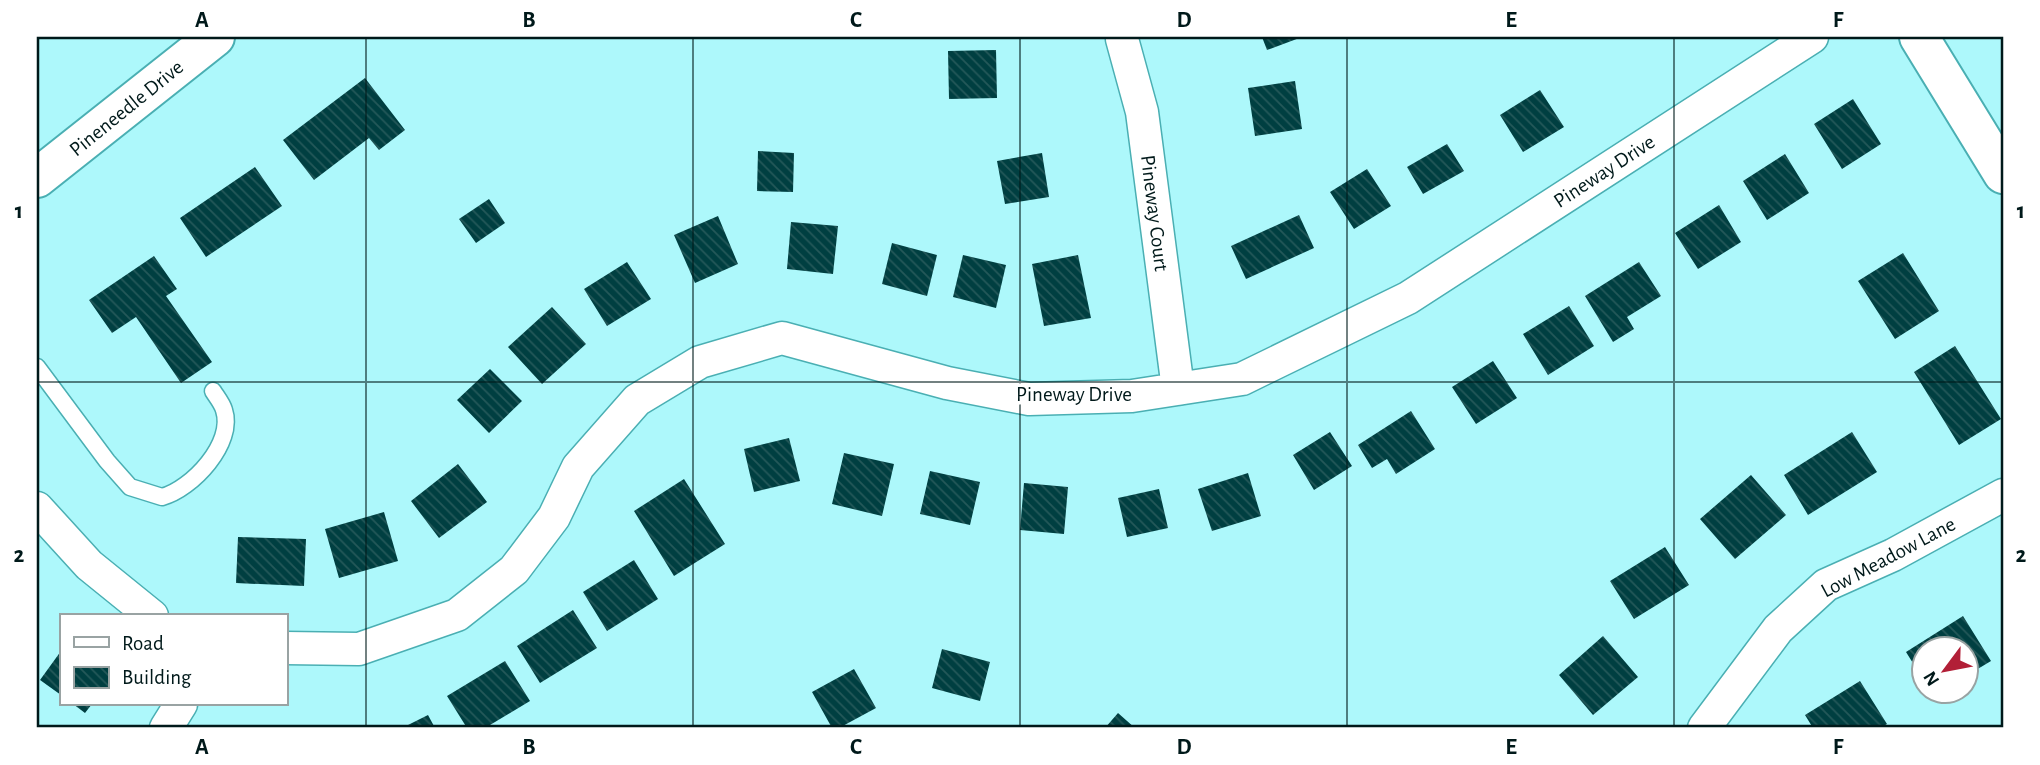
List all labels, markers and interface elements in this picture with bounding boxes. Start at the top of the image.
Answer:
text: A [195,9,209,32]
text: B [522,9,536,32]
text: C [850,9,862,32]
text: D [1176,9,1192,32]
text: E [1505,9,1517,32]
text: F [1833,9,1844,32]
street label: Pineneedle Drive [65,56,187,160]
street label: Pineway Drive [1550,131,1659,212]
street label: Pineway Court [1137,154,1172,273]
text: 1 [15,200,23,223]
text: 1 [2017,200,2025,223]
street label: Pineway Drive [1016,384,1132,405]
street label: Low Meadow Lane [1818,513,1959,602]
text: 2 [14,544,25,567]
text: 2 [2016,544,2027,567]
legend [60,614,287,706]
text: Road [122,633,164,654]
north arrow [1910,636,1980,706]
text: Building [122,667,192,688]
text: N [1920,668,1943,689]
text: A [195,736,209,759]
text: B [522,736,536,759]
text: C [850,736,862,759]
text: D [1176,736,1192,759]
text: E [1505,736,1517,759]
text: F [1833,736,1844,759]

